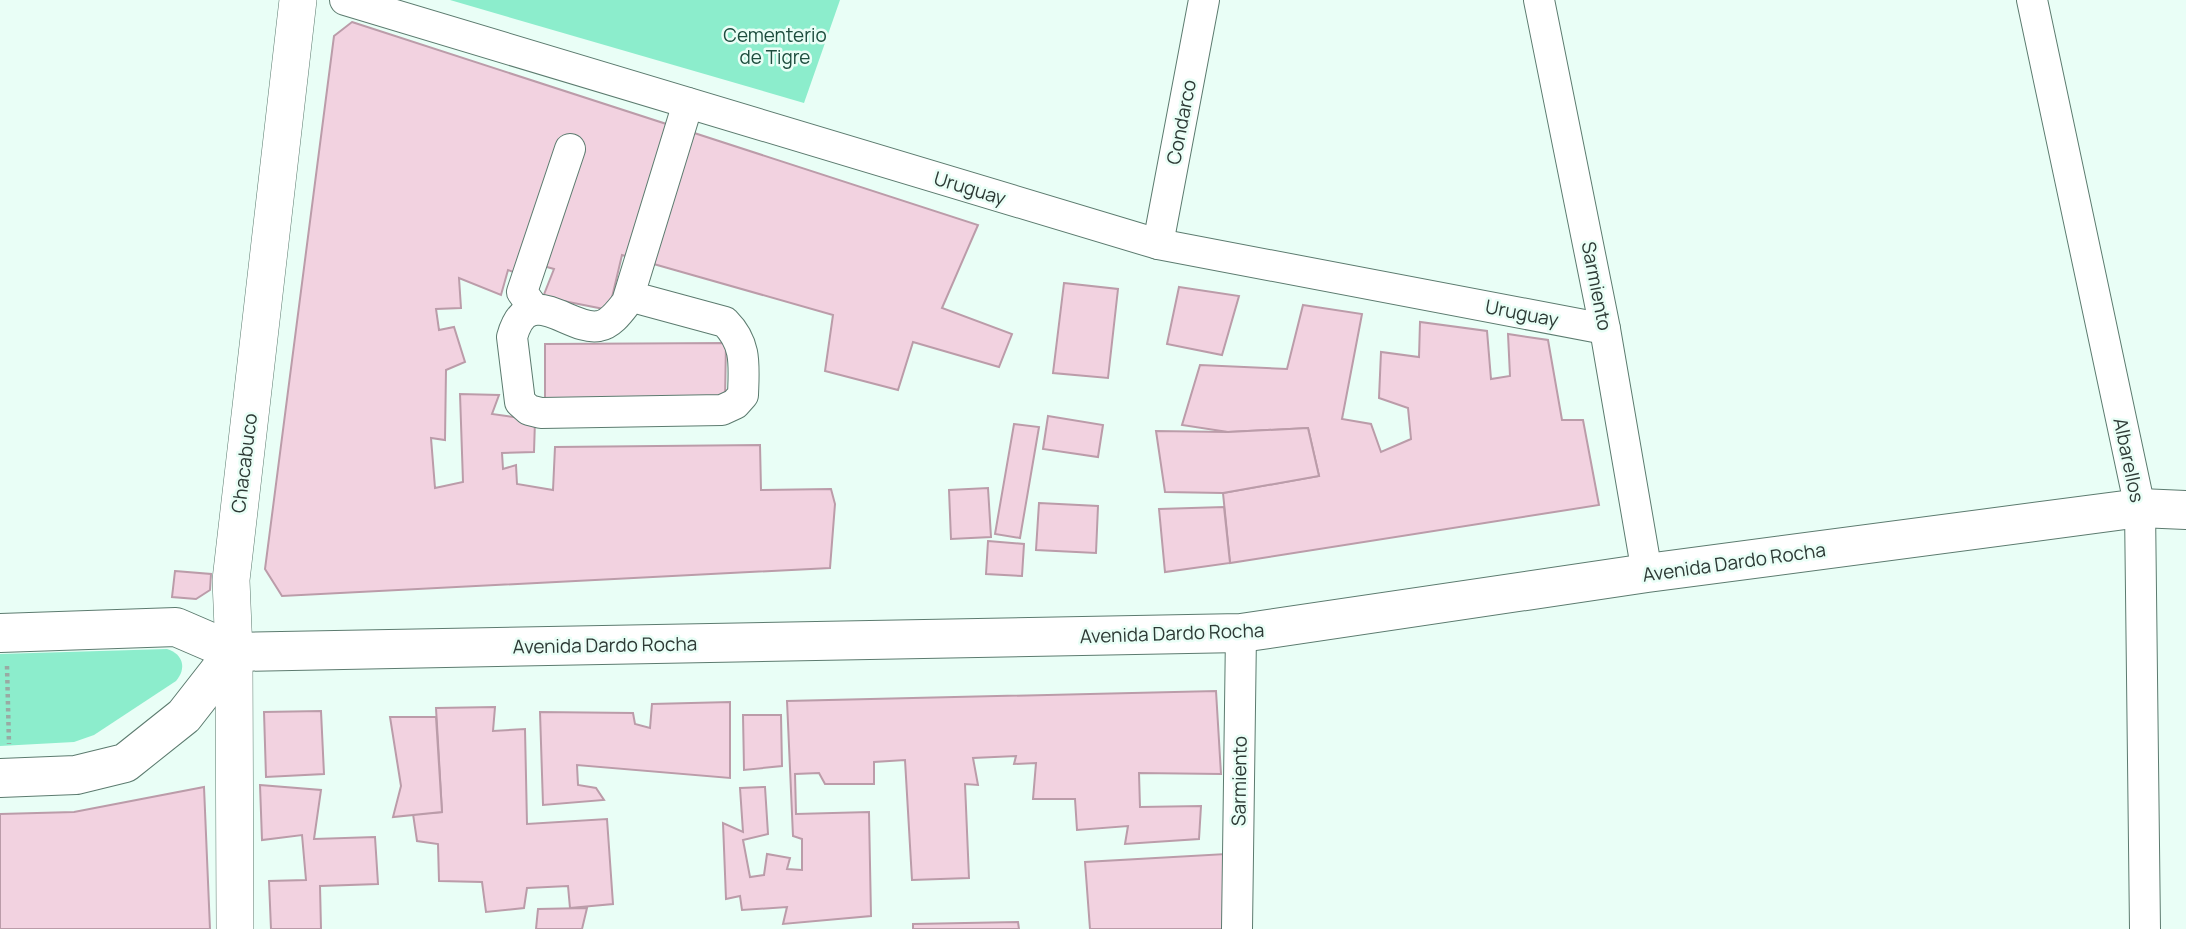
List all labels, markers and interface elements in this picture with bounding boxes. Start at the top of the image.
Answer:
park label: Cementerio de Tigre [723,22,827,70]
street label: Condarco [1160,77,1202,167]
street label: Uruguay [931,165,1009,211]
street label: Sarmiento [1576,239,1618,333]
street label: Uruguay [1483,293,1561,333]
street label: Chacabuco [225,412,263,514]
street label: Albarellos [2107,415,2151,505]
street label: Avenida Dardo Rocha [1641,536,1827,588]
street label: Avenida Dardo Rocha [1079,617,1265,649]
street label: Avenida Dardo Rocha [513,630,697,660]
street label: Sarmiento [1225,736,1253,826]

